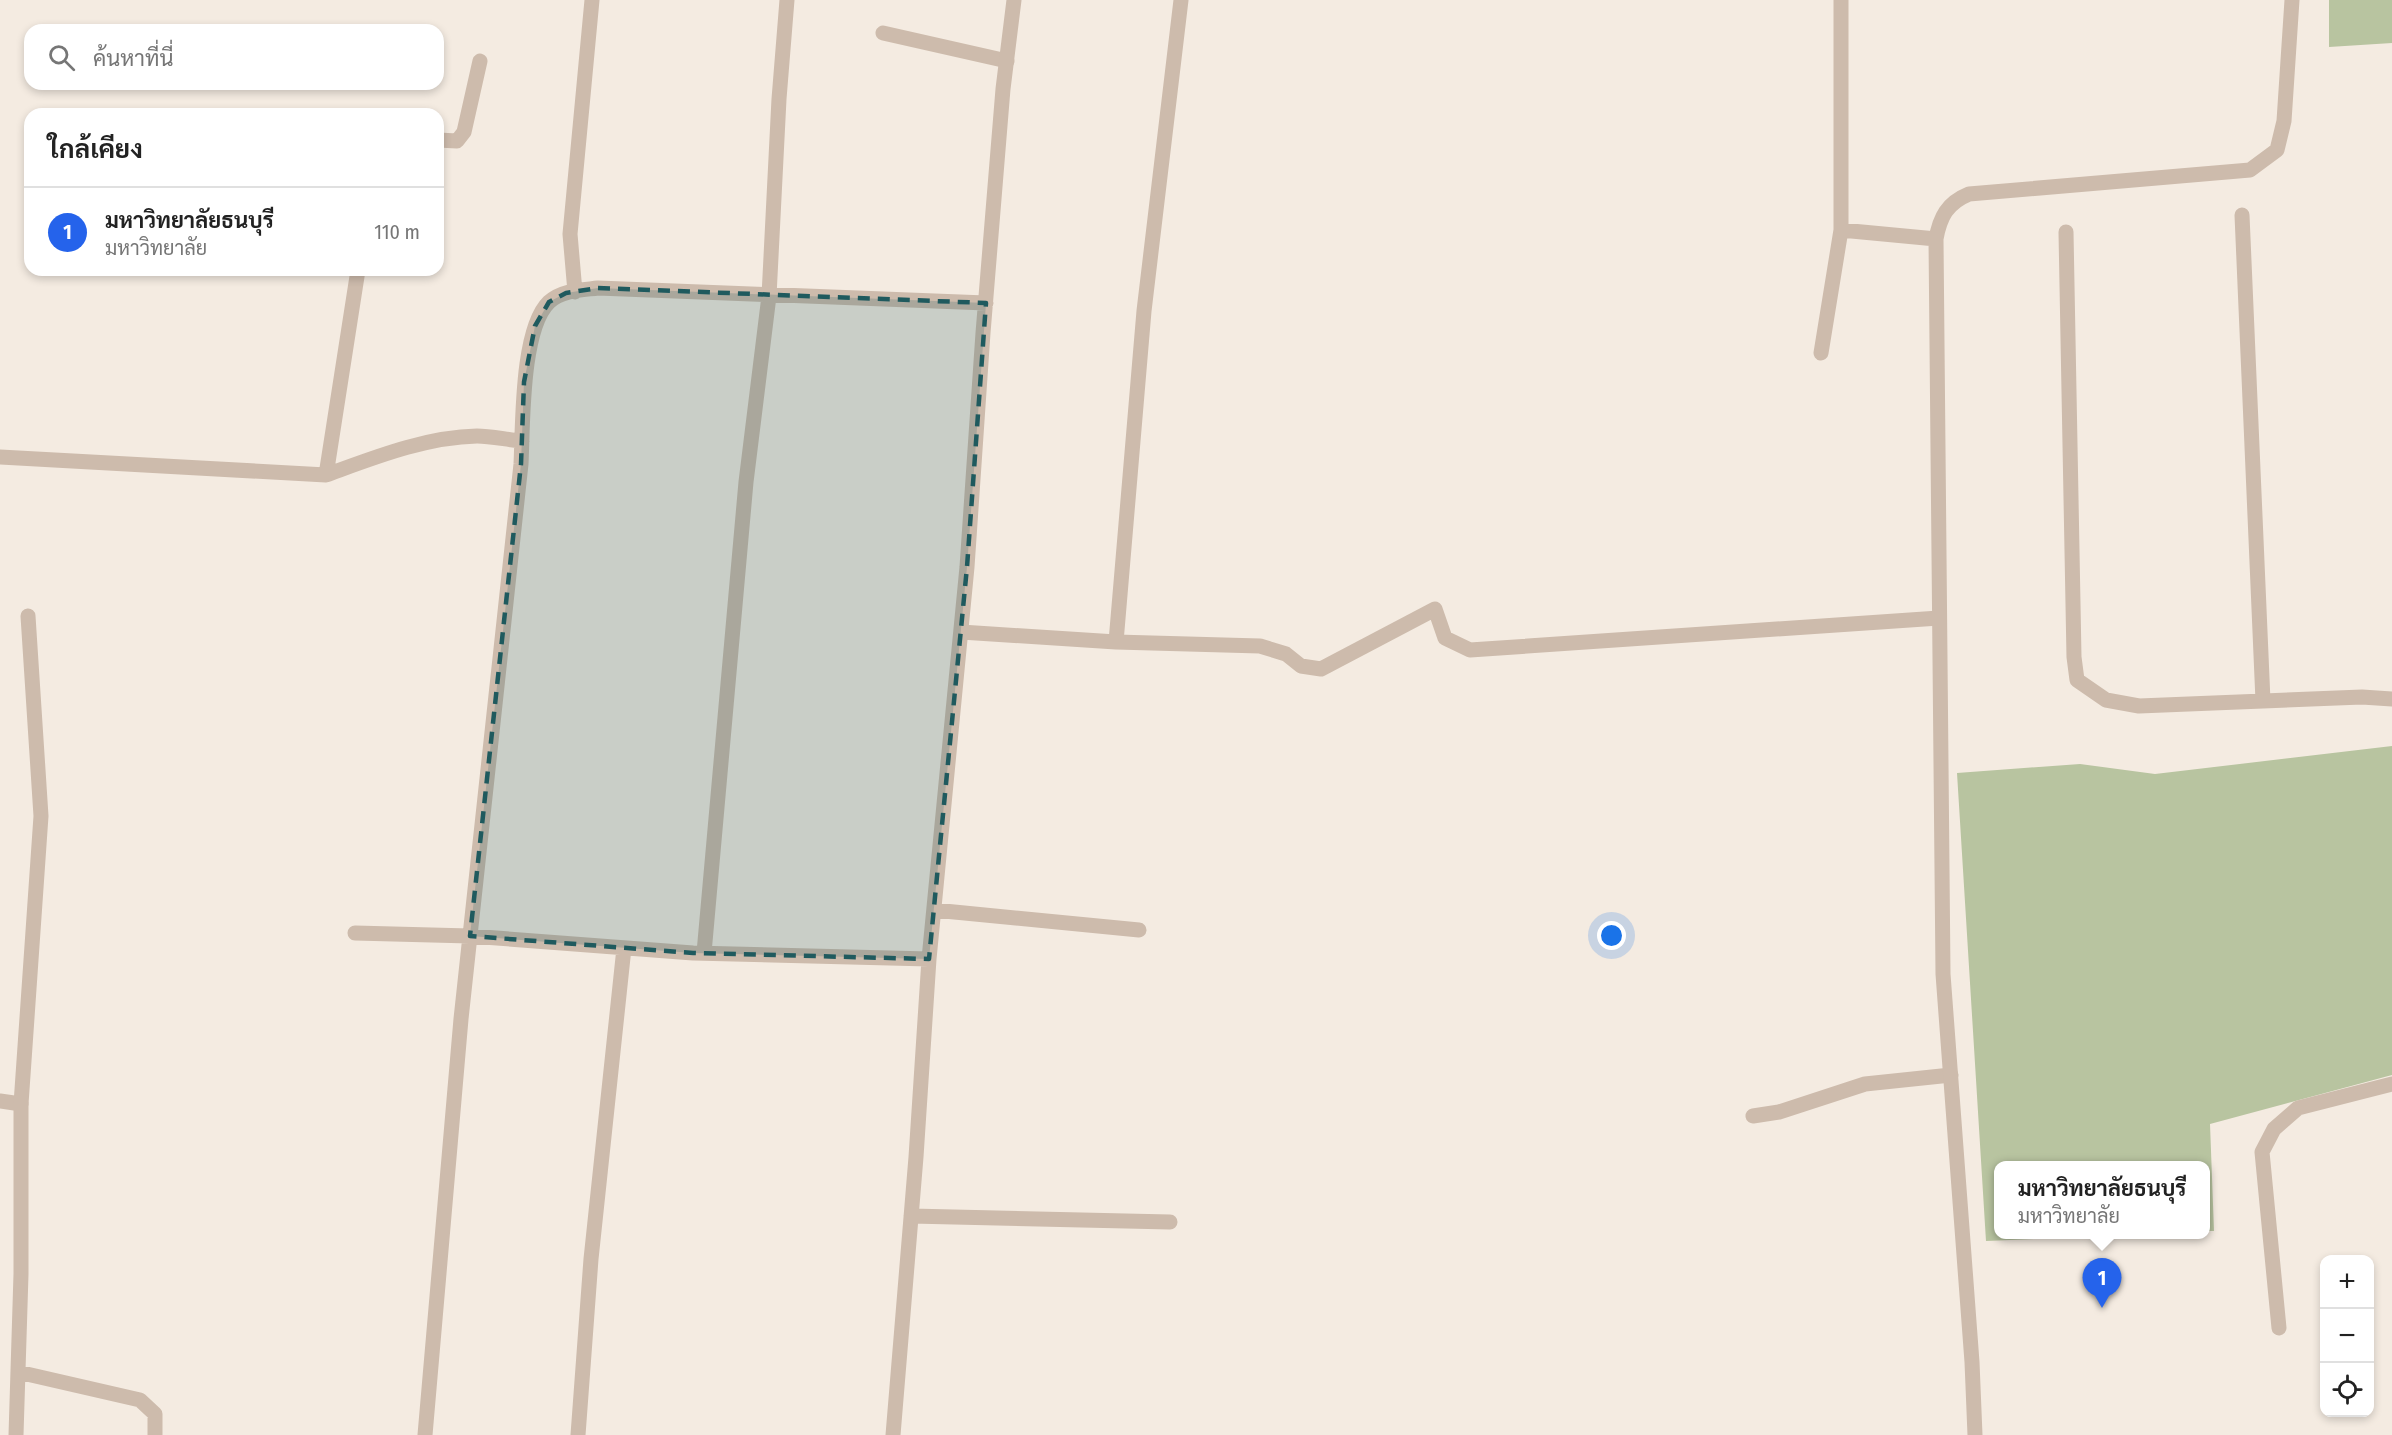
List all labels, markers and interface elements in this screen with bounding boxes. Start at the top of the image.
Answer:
search box [24,24,444,90]
icon: search [45,41,78,74]
text: ค้นหาที่นี่ [93,45,173,72]
text: ใกล้เคียง [48,134,143,165]
text: มหาวิทยาลัยธนบุรี [105,207,274,234]
text: 1 [63,220,72,244]
text: 110 m [374,220,420,244]
text: มหาวิทยาลัย [105,236,207,260]
your location [1597,921,1626,950]
popup [1994,1161,2210,1239]
text: มหาวิทยาลัยธนบุรี [2018,1175,2186,1202]
text: มหาวิทยาลัย [2018,1204,2120,1228]
map controls [2320,1255,2374,1417]
button: + [2320,1255,2374,1309]
pin: 1 [2082,1258,2122,1308]
button: − [2320,1309,2374,1363]
button: locate [2320,1363,2374,1417]

